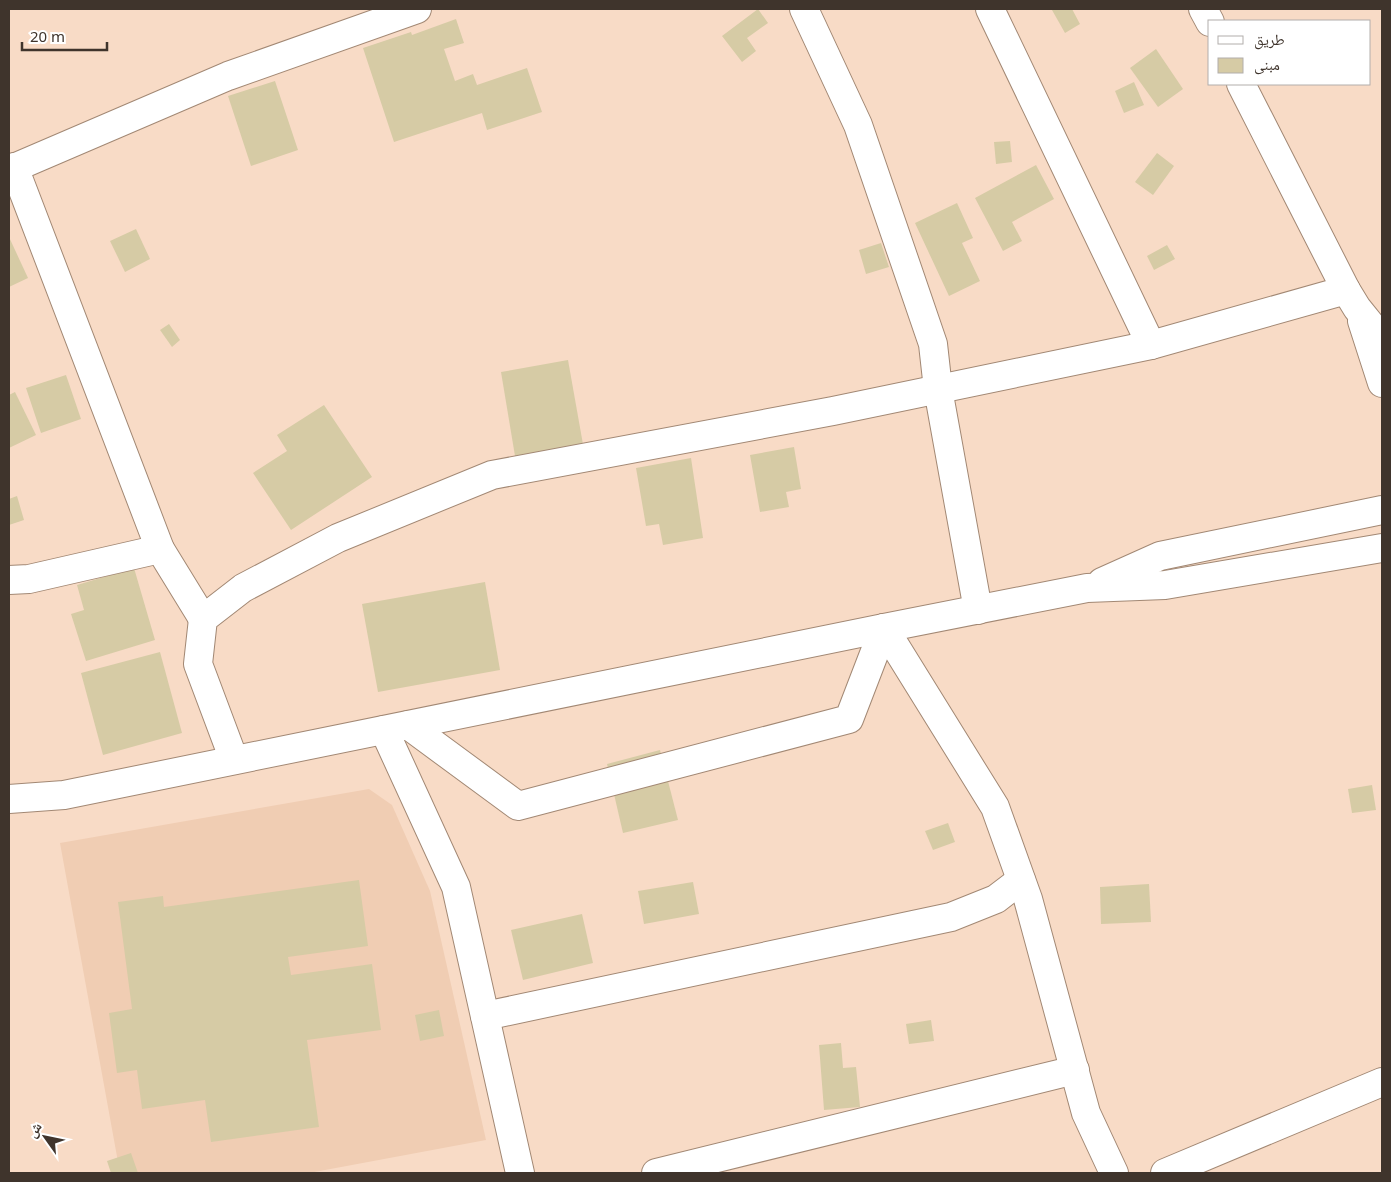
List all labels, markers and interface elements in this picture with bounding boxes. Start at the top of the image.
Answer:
scale bar [22,20,108,52]
legend [1208,20,1371,85]
text: 20 m [30,26,65,46]
text: طريق [1254,29,1285,50]
text: مبنى [1254,54,1280,75]
north arrow [20,1112,70,1162]
text: ش [22,1118,46,1141]

